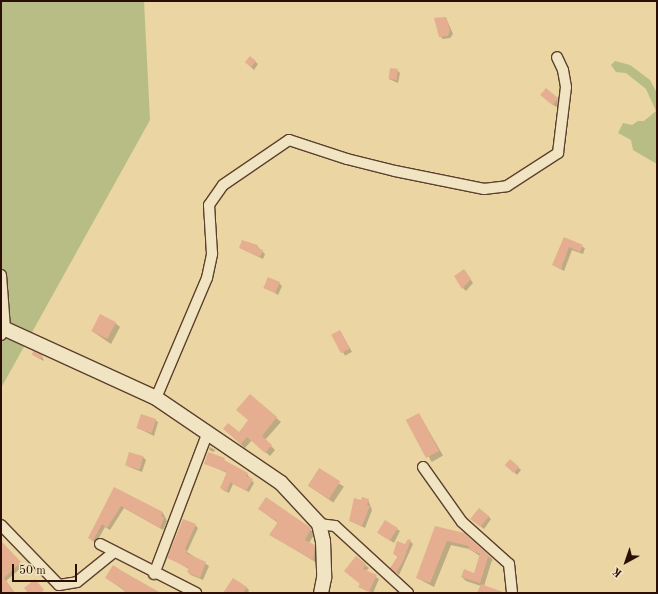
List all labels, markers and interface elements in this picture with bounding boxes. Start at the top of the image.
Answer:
north arrow [606,542,646,582]
scale bar [14,556,79,582]
text: 50 m [19,565,46,577]
text: K [611,565,625,579]

